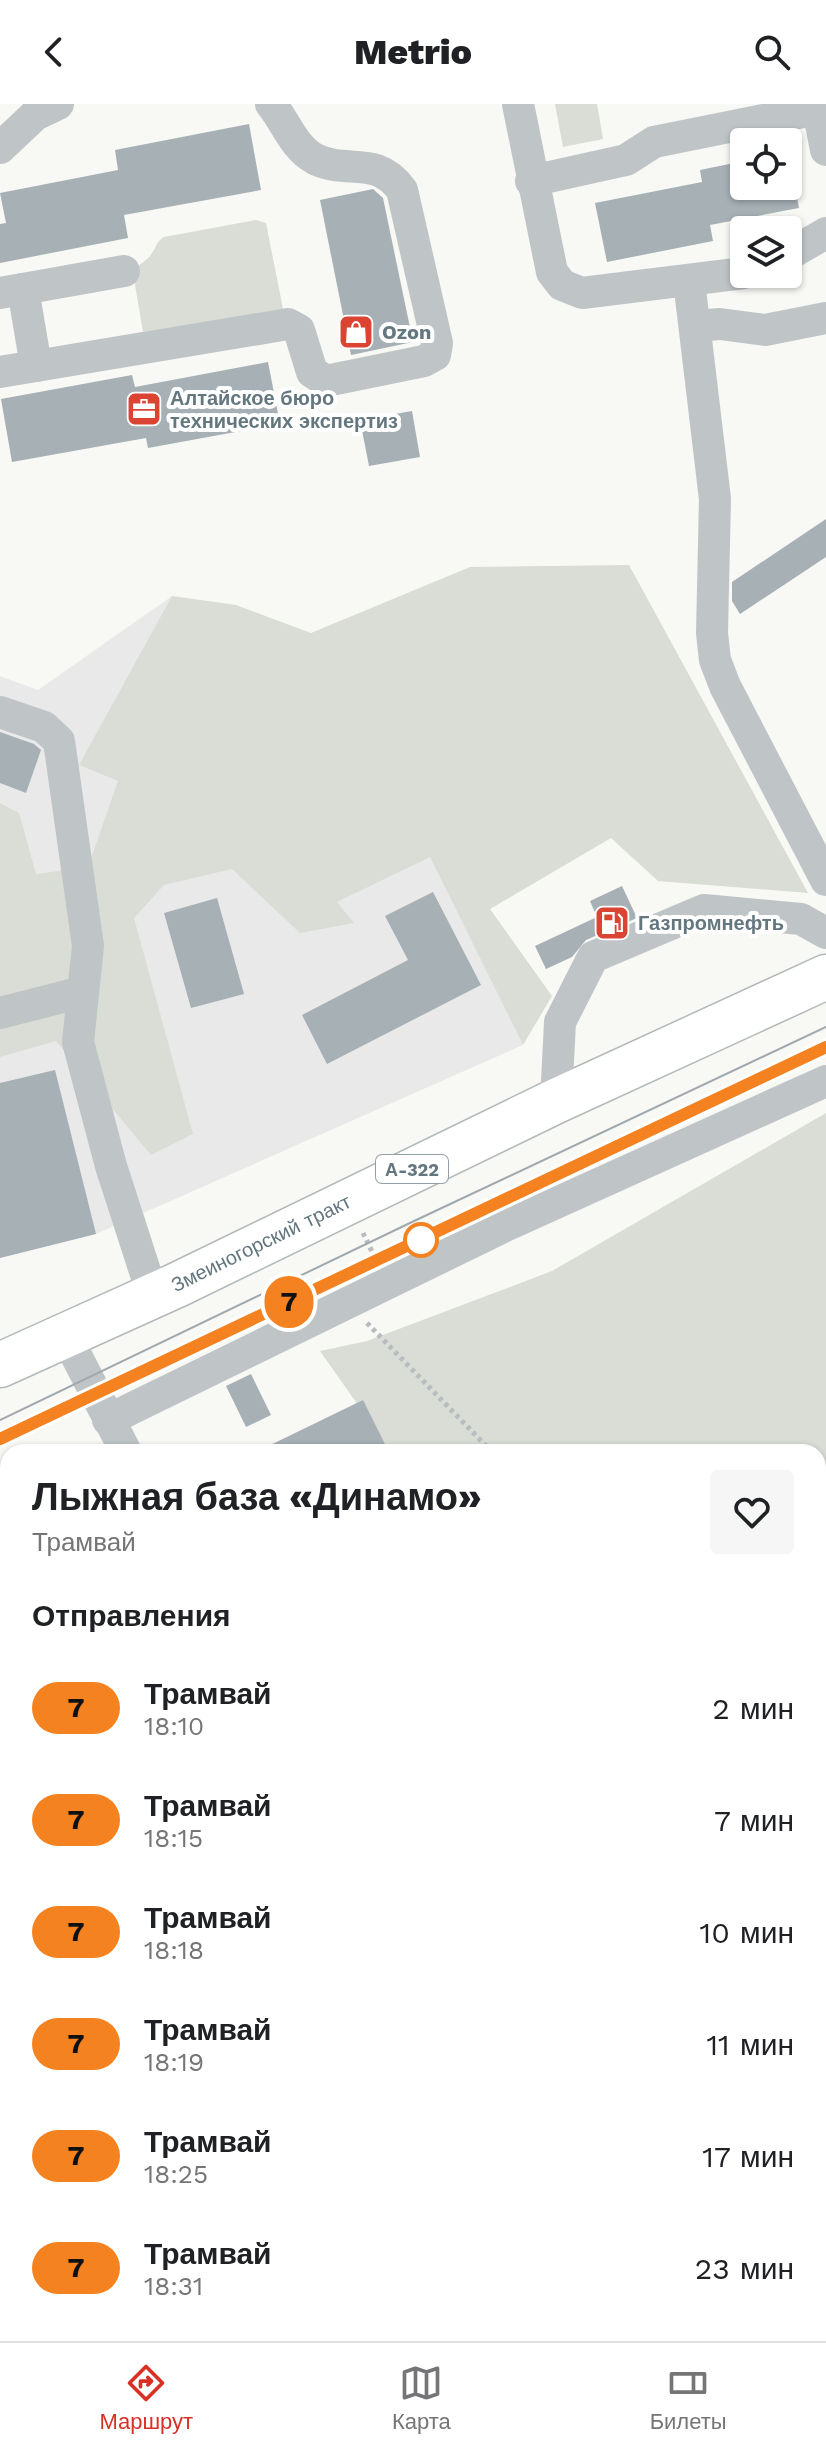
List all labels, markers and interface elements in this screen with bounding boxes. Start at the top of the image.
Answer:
icon: back [32,30,76,74]
icon: search [750,30,794,74]
text: Metrio [354,31,472,73]
map controls [730,128,802,288]
button: locate [730,128,802,200]
button: layers [730,216,802,288]
shop icon: Ozon [337,313,375,351]
place label: Ozon [382,320,431,344]
place label: Алтайское бюро технических экспертиз [170,386,398,433]
office icon: Алтайское бюро технических экспертиз [125,390,163,428]
fuel station icon: Газпромнефть [593,904,631,942]
place label: Газпромнефть [638,911,784,935]
road number: А-322 [376,1155,448,1183]
street label: Змеиногорский тракт [167,1189,355,1297]
unlabelled marker [404,1223,438,1257]
line badge: 7 [263,1276,315,1328]
text: 7 [280,1285,298,1318]
button: heart [710,1470,794,1554]
text: Лыжная база «Динамо» [32,1475,482,1519]
text: Трамвай [32,1527,136,1557]
text: Отправления [32,1598,231,1633]
text: Трамвай [144,1676,272,1711]
text: 7 [67,1691,85,1724]
text: 2 мин [712,1691,794,1726]
text: 18:10 [144,1711,204,1741]
text: Трамвай [144,1788,272,1823]
text: 7 [67,1803,85,1836]
text: 7 мин [714,1803,794,1838]
text: 18:15 [144,1823,203,1853]
text: Трамвай [144,1900,272,1935]
text: 7 [67,1915,85,1948]
text: 10 мин [699,1915,794,1950]
text: 18:18 [144,1935,204,1965]
text: Трамвай [144,2012,272,2047]
text: 7 [67,2027,85,2060]
text: 11 мин [706,2027,794,2062]
text: 18:19 [144,2047,204,2077]
text: Трамвай [144,2124,272,2159]
text: 7 [67,2139,85,2172]
text: 17 мин [702,2139,794,2174]
text: 18:25 [144,2159,208,2189]
text: Трамвай [144,2236,272,2271]
text: 7 [67,2251,85,2284]
text: 23 мин [695,2251,794,2286]
text: 18:31 [144,2271,203,2301]
tab: Маршрут [99,2361,193,2435]
tab: Карта [392,2361,451,2435]
tab: Билеты [650,2361,727,2435]

